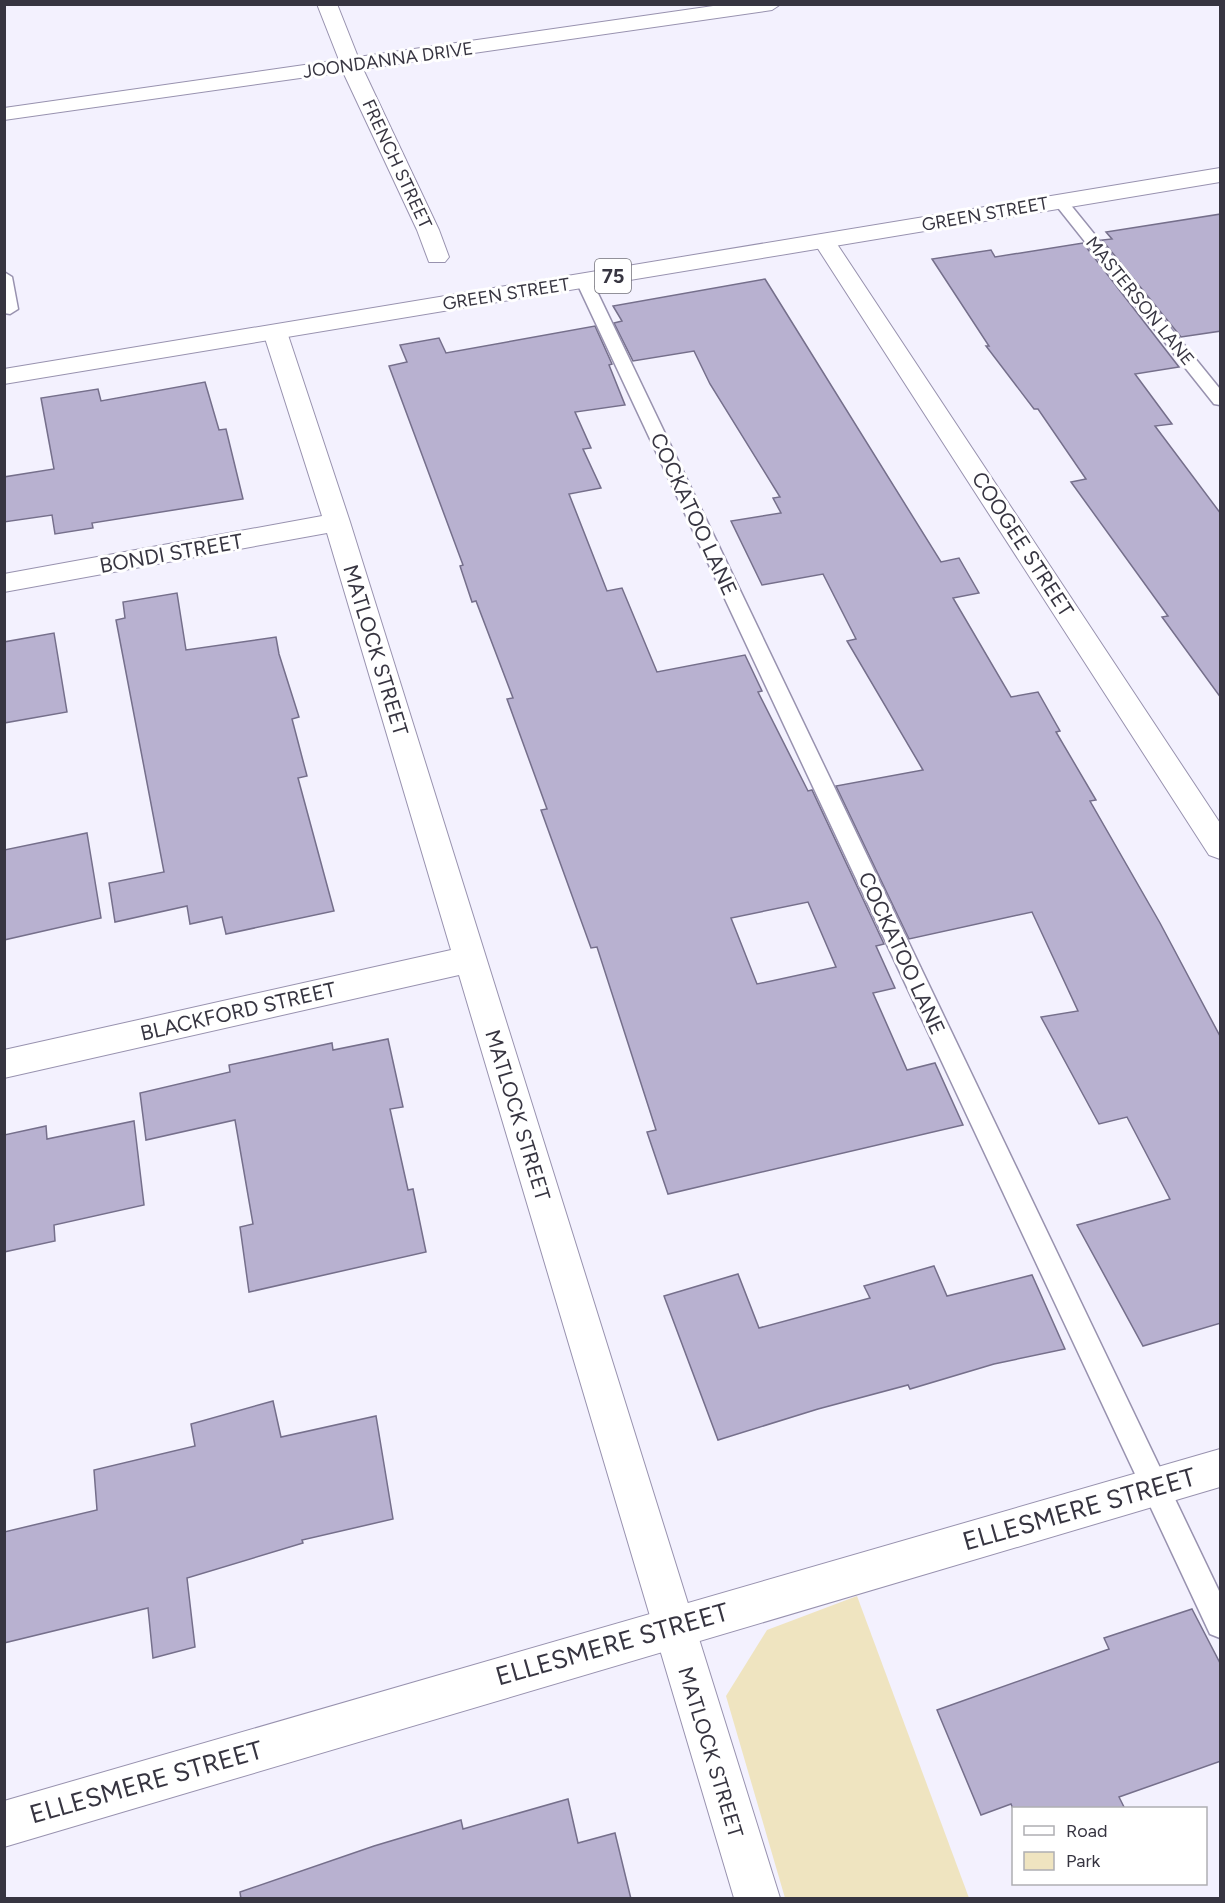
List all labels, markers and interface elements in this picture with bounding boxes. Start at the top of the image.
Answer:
street label: JOONDANNA DRIVE [301,37,475,83]
street label: FRENCH STREET [357,96,437,232]
street label: GREEN STREET [920,192,1050,236]
street label: MASTERSON LANE [1081,232,1199,370]
road number: 75 [595,259,631,293]
street label: GREEN STREET [441,273,571,315]
street label: COCKATOO LANE [645,429,743,599]
street label: COOGEE STREET [967,467,1079,622]
street label: BONDI STREET [98,528,245,578]
street label: MATLOCK STREET [338,562,414,739]
street label: COCKATOO LANE [853,868,951,1038]
street label: BLACKFORD STREET [138,976,339,1046]
street label: MATLOCK STREET [480,1027,556,1204]
street label: ELLESMERE STREET [959,1460,1200,1558]
street label: ELLESMERE STREET [492,1595,733,1693]
street label: MATLOCK STREET [673,1664,749,1841]
street label: ELLESMERE STREET [26,1733,267,1831]
legend [1012,1807,1207,1885]
text: Road [1066,1820,1107,1842]
text: Park [1066,1850,1101,1872]

